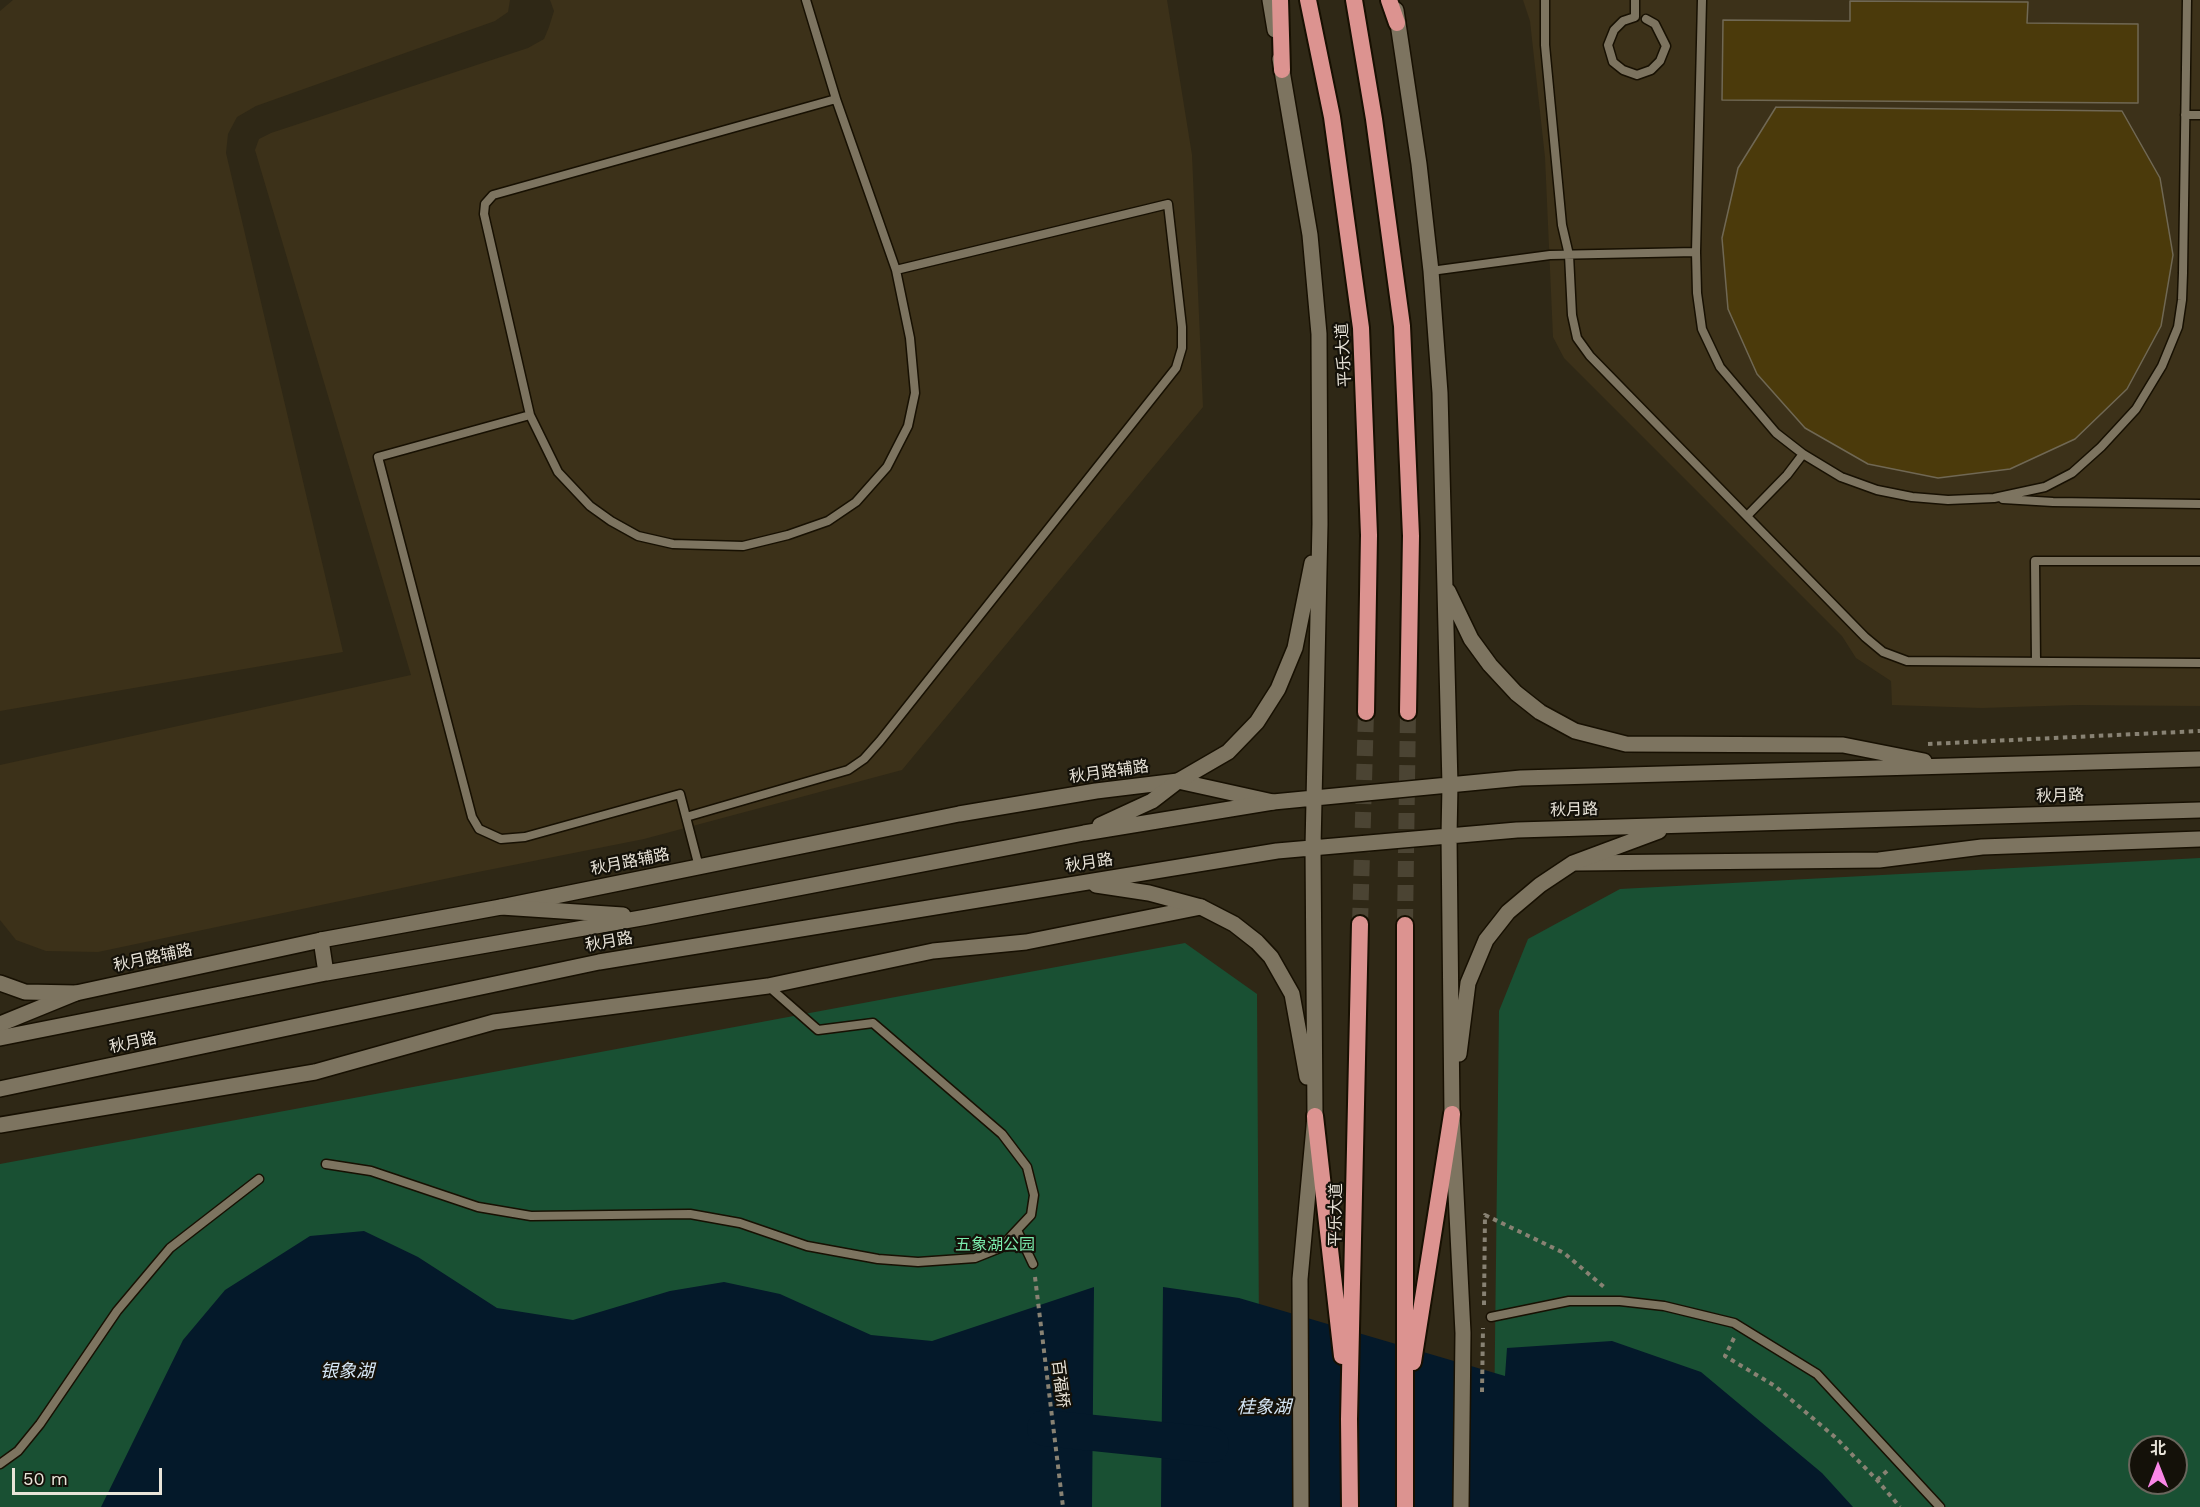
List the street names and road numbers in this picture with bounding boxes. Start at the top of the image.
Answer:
street label: 平乐大道 [1333,323,1355,387]
street label: 秋月路辅路 [1068,757,1150,787]
street label: 秋月路 [2036,786,2084,806]
street label: 秋月路 [1550,800,1598,820]
street label: 秋月路辅路 [589,845,671,879]
street label: 秋月路 [1064,850,1114,876]
street label: 秋月路 [584,928,634,956]
street label: 秋月路辅路 [112,940,194,976]
street label: 秋月路 [108,1029,158,1057]
street label: 平乐大道 [1326,1183,1346,1247]
street label: 百福桥 [1048,1359,1072,1409]

